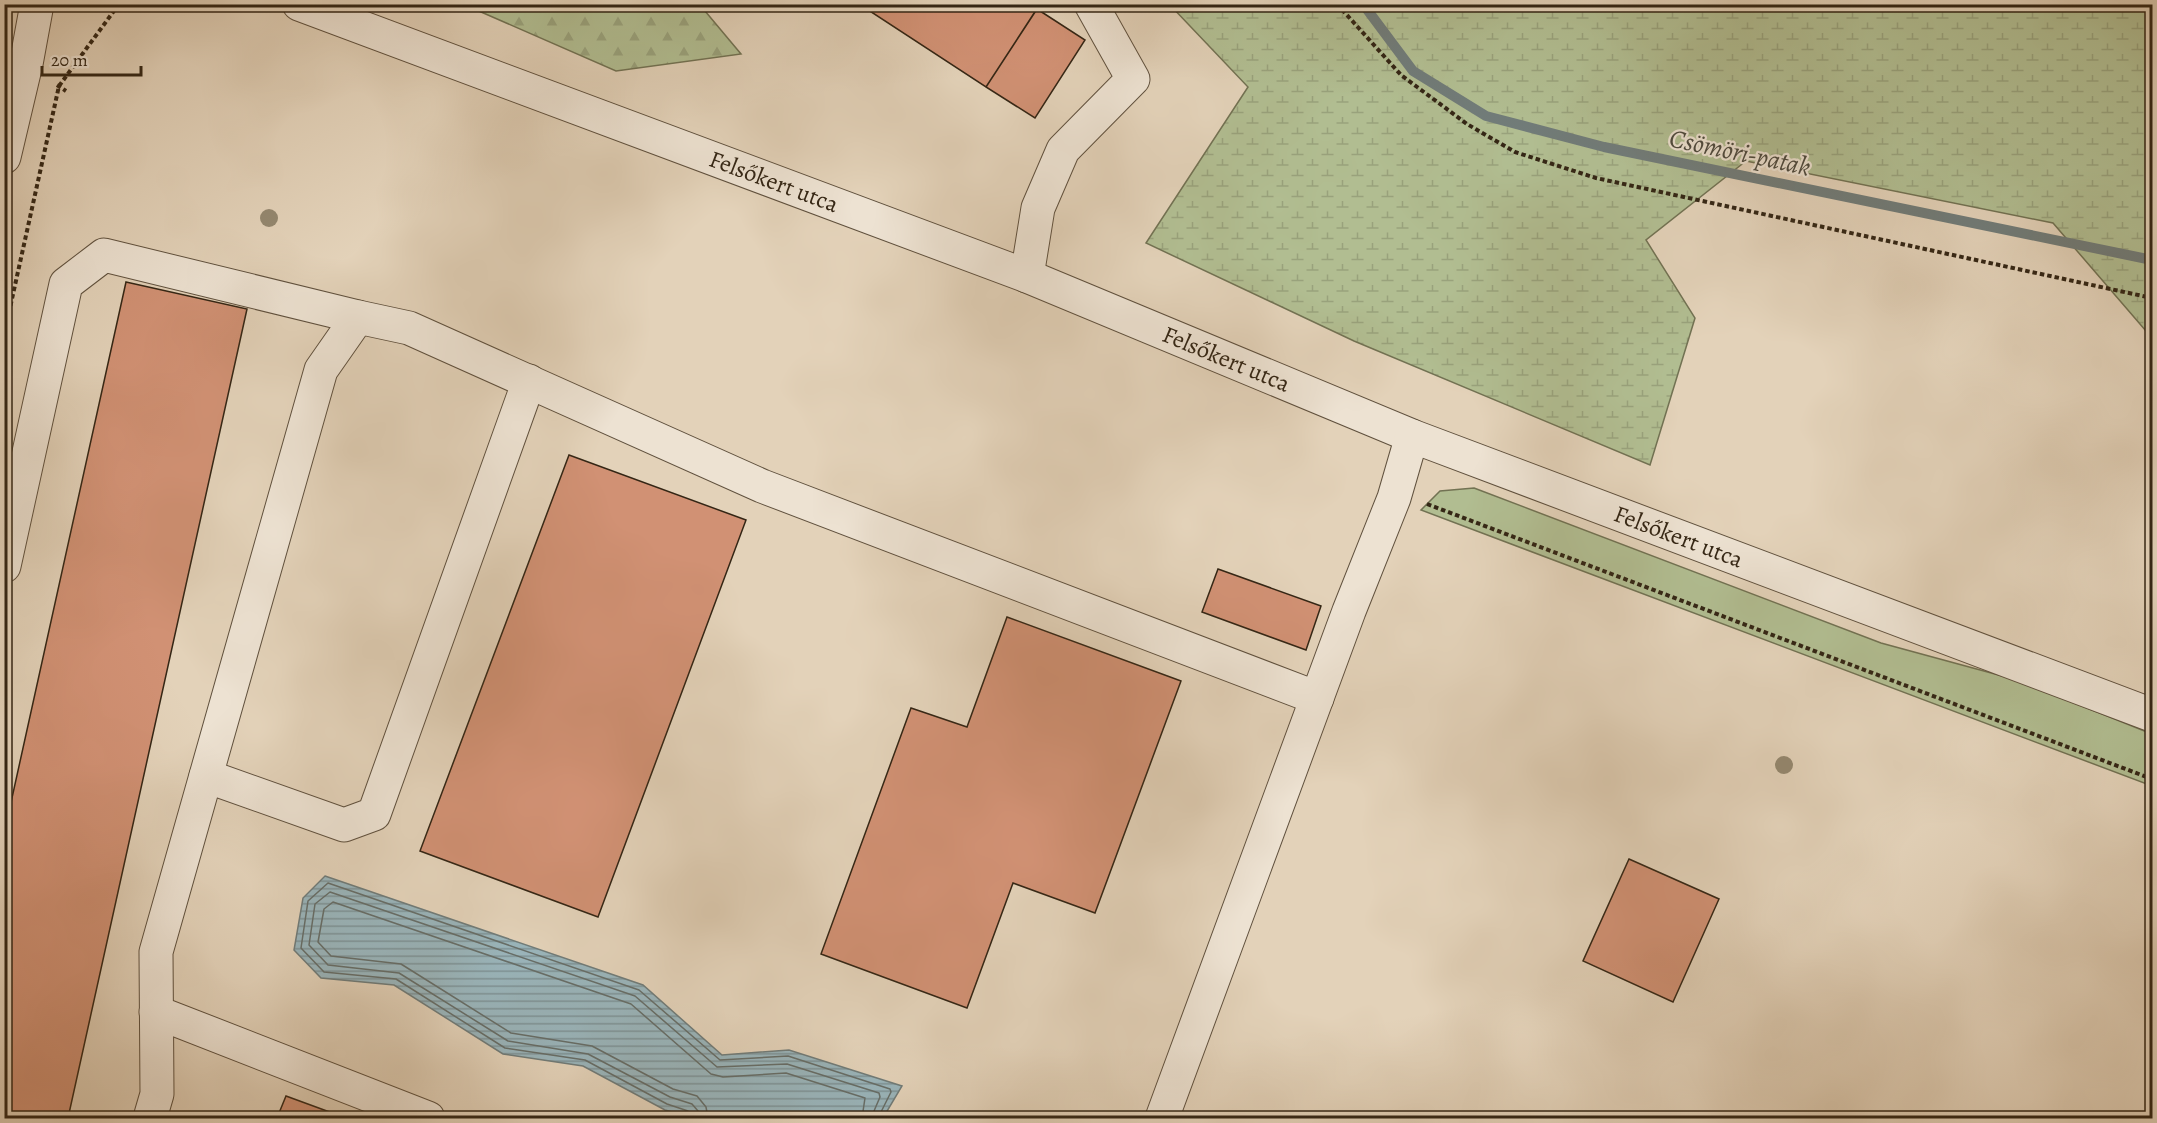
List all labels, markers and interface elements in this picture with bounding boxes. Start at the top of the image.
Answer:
scale bar [42,39,141,77]
text: 20 m [51,48,88,72]
water label: Csömöri-patak [1666,120,1814,185]
street label: Felsőkert utca [705,143,844,220]
street label: Felsőkert utca [1158,318,1296,400]
street label: Felsőkert utca [1610,498,1748,576]

